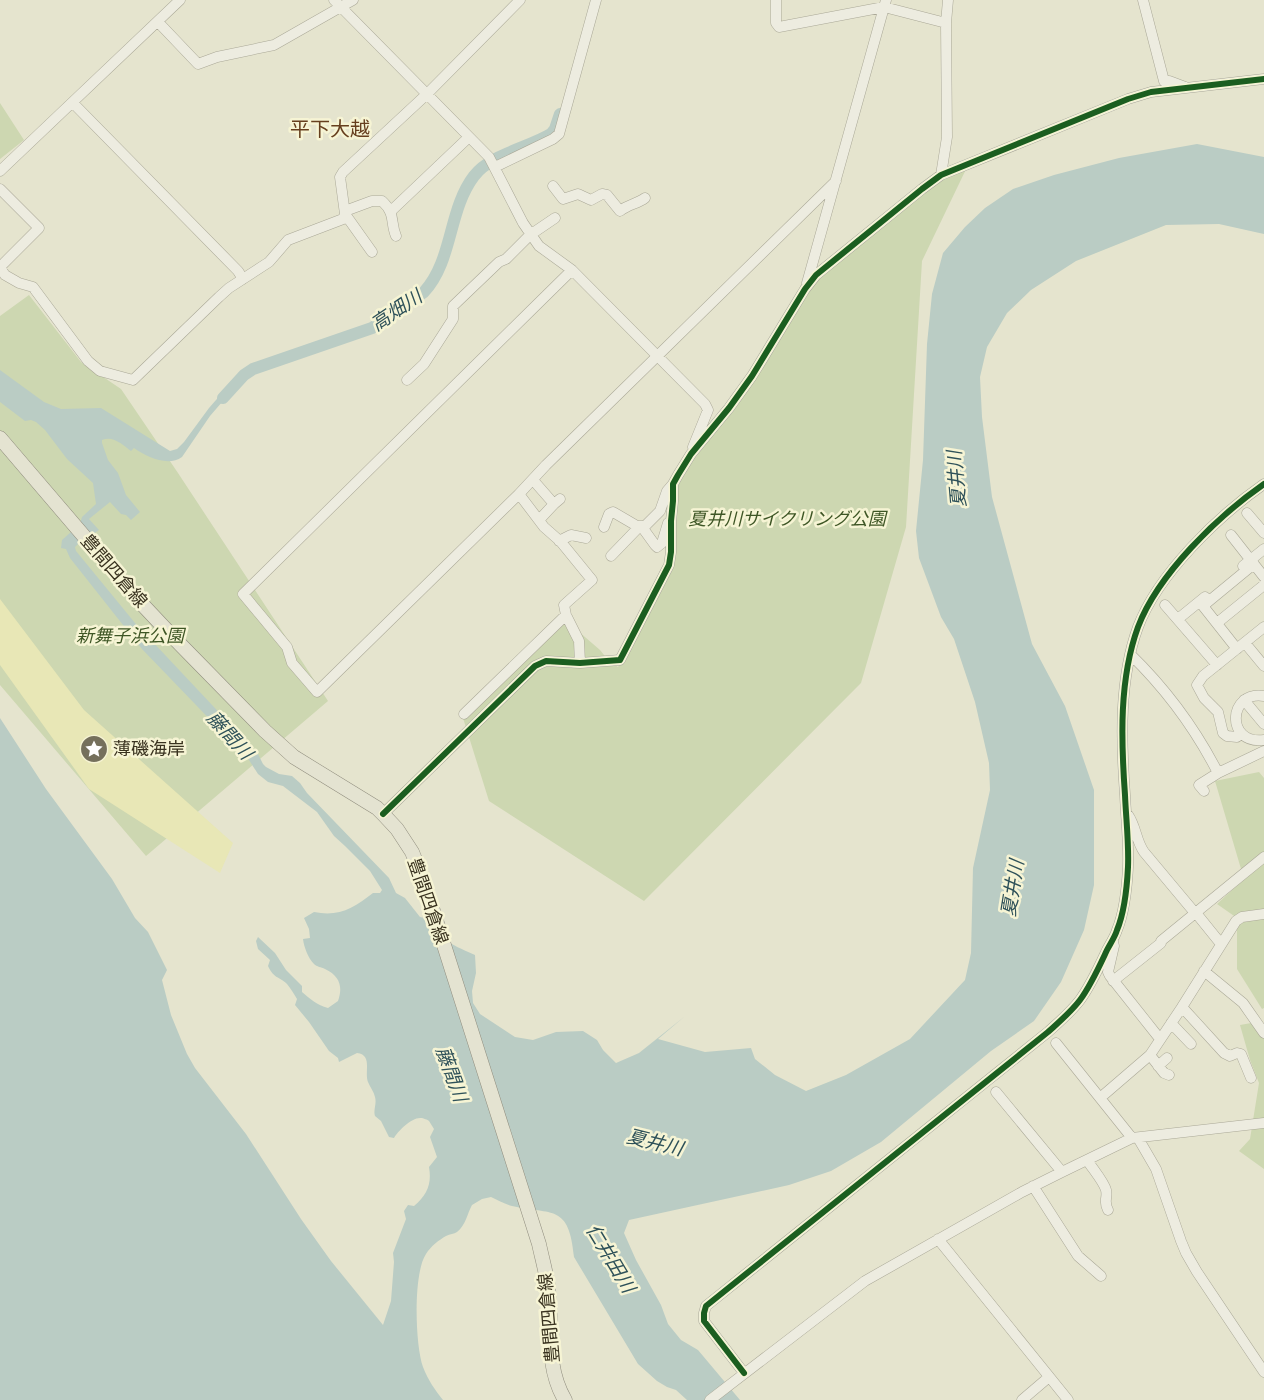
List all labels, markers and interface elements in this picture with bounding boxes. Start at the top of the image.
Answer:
district label: 平下大越 [290,115,370,145]
water label: 高畑川 [365,282,430,339]
water label: 夏井川 [940,447,974,509]
park label: 夏井川サイクリング公園 [688,506,889,533]
street label: 豊間四倉線 [74,529,153,614]
park label: 新舞子浜公園 [76,623,187,650]
water label: 藤間川 [199,705,260,768]
place icon: 薄磯海岸 [79,734,109,764]
place label: 薄磯海岸 [113,736,185,763]
street label: 豊間四倉線 [400,854,455,948]
water label: 夏井川 [995,856,1033,919]
water label: 藤間川 [427,1043,475,1108]
water label: 夏井川 [623,1122,688,1165]
water label: 仁井田川 [578,1219,643,1301]
street label: 豊間四倉線 [532,1272,567,1364]

